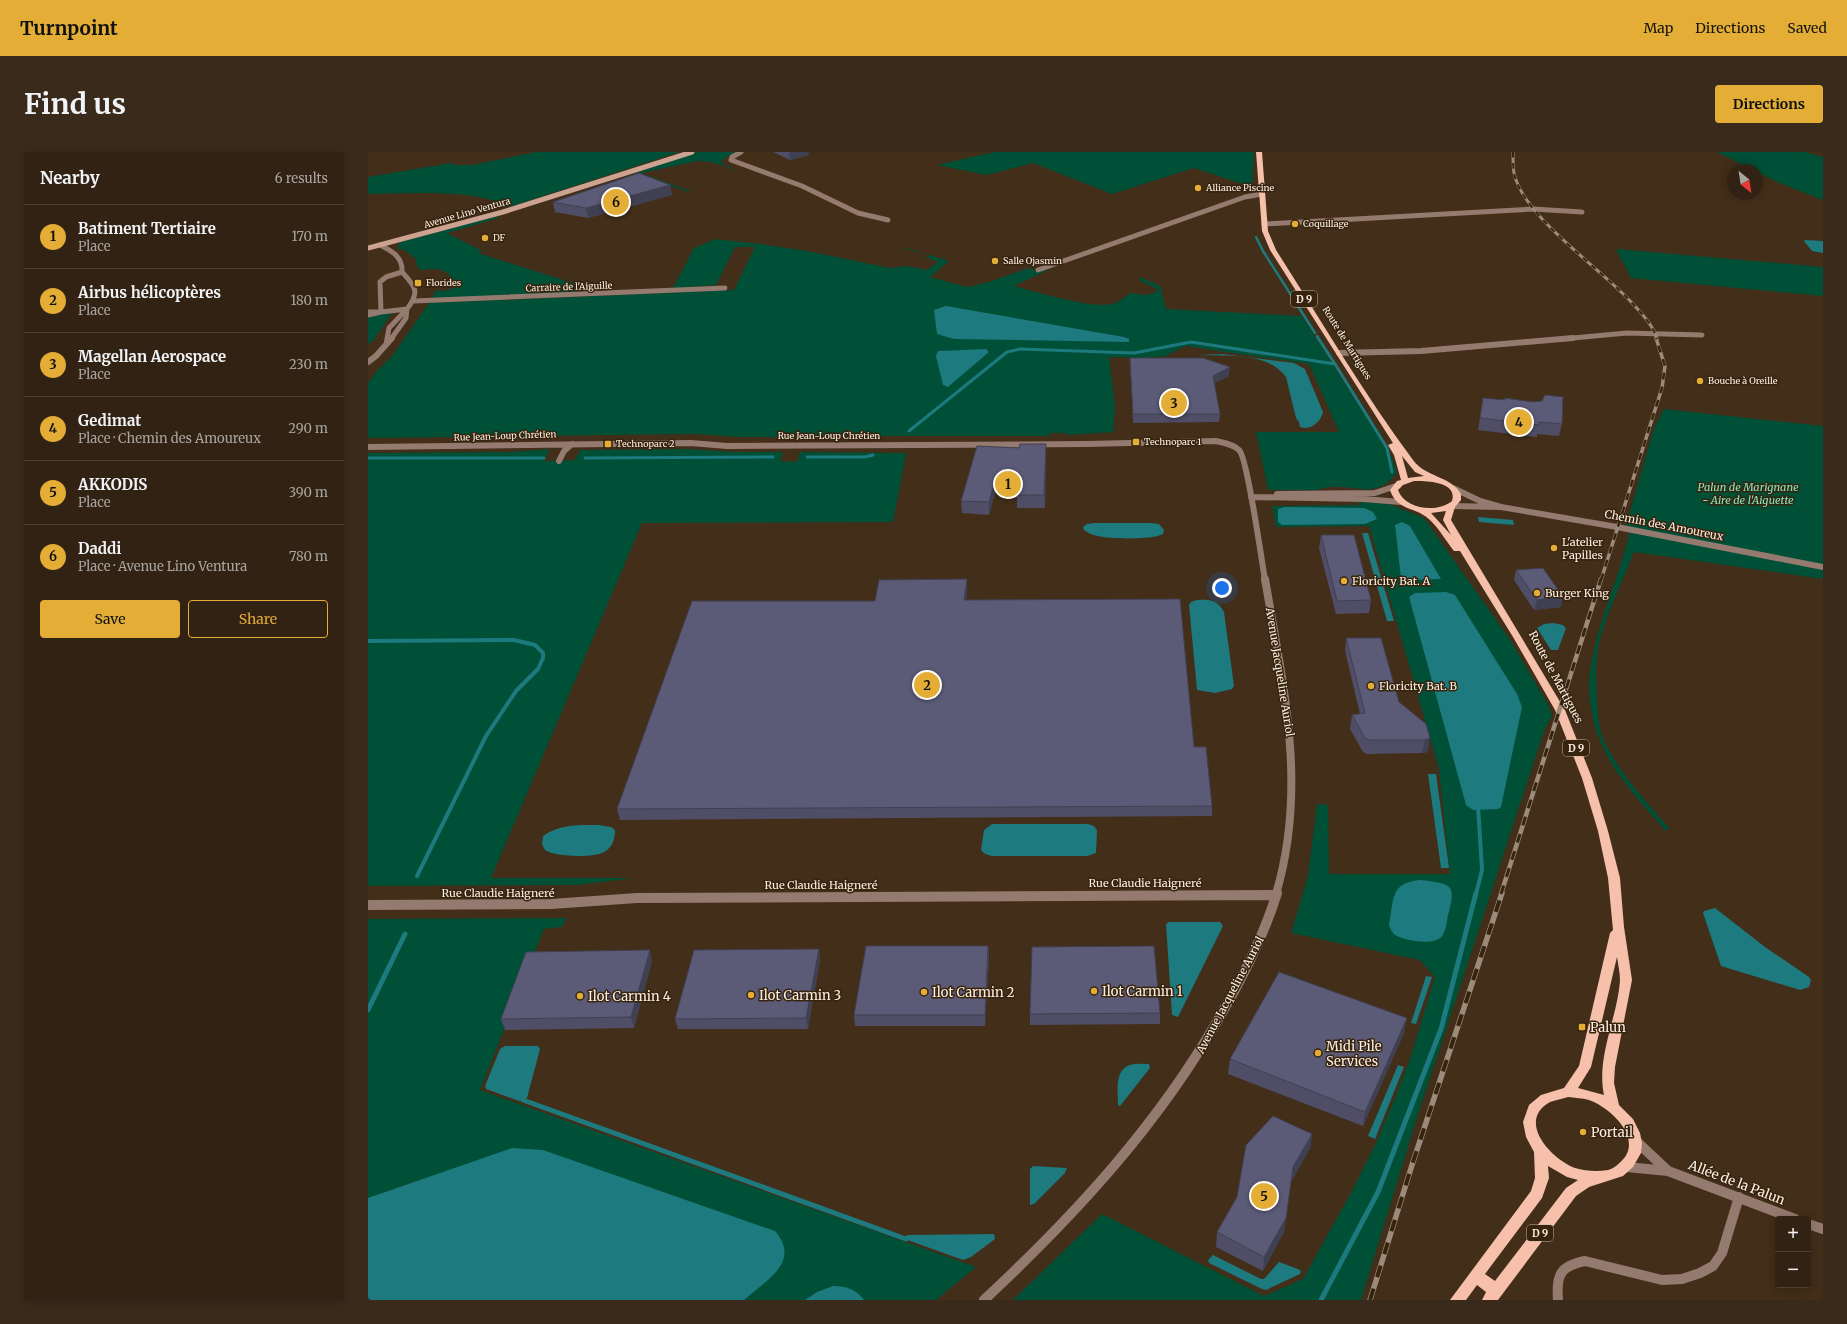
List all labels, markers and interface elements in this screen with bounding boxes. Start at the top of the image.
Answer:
text: Turnpoint [20,16,118,40]
text: Map [1643,19,1673,37]
text: Directions [1695,19,1765,37]
text: Saved [1787,19,1827,37]
button: Directions [1715,85,1823,123]
text: Find us [24,86,126,122]
north arrow [1727,164,1763,200]
text: Nearby [40,167,100,189]
text: 6 results [275,170,328,187]
place label: Alliance Piscine [1205,182,1275,193]
marker: Alliance Piscine [1193,183,1203,193]
pin: 6 [603,187,629,217]
street label: Avenue Lino Ventura [421,195,511,230]
place label: Coquillage [1303,218,1349,229]
text: Batiment Tertiaire [78,219,216,238]
marker: Coquillage [1290,219,1300,229]
text: 1 [50,228,56,245]
text: 170 m [291,228,328,245]
place label: DF [493,232,506,243]
marker: DF [480,233,490,243]
text: Place [78,238,111,255]
place label: Salle Ojasmin [1003,255,1062,266]
marker: Salle Ojasmin [990,256,1000,266]
place label: Florides [426,277,462,288]
marker: Florides [413,278,423,288]
street label: Carraire de l'Aiguille [525,279,613,294]
text: Airbus hélicoptères [78,283,221,302]
road number: D 9 [1291,291,1317,307]
text: 2 [49,292,57,309]
text: 180 m [290,292,328,309]
text: Place [78,302,111,319]
street label: Route de Martigues [1321,304,1375,382]
text: Magellan Aerospace [78,347,226,366]
text: 3 [49,356,57,373]
text: 230 m [289,356,328,373]
text: Place [78,366,111,383]
place label: Bouche à Oreille [1708,375,1778,386]
marker: Bouche à Oreille [1695,376,1705,386]
pin: 3 [1161,388,1187,418]
pin: 4 [1506,407,1532,437]
text: Gedimat [78,411,141,430]
text: 4 [49,420,57,437]
text: 290 m [288,420,328,437]
street label: Rue Jean-Loup Chrétien [454,428,556,443]
text: Place · Chemin des Amoureux [78,430,261,447]
street label: Rue Jean-Loup Chrétien [778,430,880,441]
place label: Technoparc 1 [1144,436,1201,447]
marker: Technoparc 1 [1131,437,1141,447]
place label: Technoparc 2 [616,438,675,449]
marker: Technoparc 2 [603,439,613,449]
pin: 1 [995,469,1021,499]
text: AKKODIS [78,475,147,494]
park label: Palun de Marignane - Aire de l'Aiguette [1697,480,1799,507]
text: 5 [49,484,57,501]
text: 390 m [289,484,328,501]
text: Place [78,494,111,511]
street label: Chemin des Amoureux [1603,507,1725,543]
place label: L'atelier Papilles [1562,535,1603,562]
text: Daddi [78,539,121,558]
marker: L'atelier Papilles [1549,543,1559,553]
text: 6 [49,548,57,565]
text: 780 m [289,548,328,565]
text: Place · Avenue Lino Ventura [78,558,247,575]
place label: Floricity Bat. A [1352,574,1430,588]
marker: Floricity Bat. A [1339,576,1349,586]
your location [1212,578,1232,598]
place label: Burger King [1545,586,1609,600]
marker: Burger King [1532,588,1542,598]
button: Save [40,600,180,638]
button: Share [188,600,328,638]
street label: Avenue Jacqueline Auriol [1263,605,1297,738]
street label: Route de Martigues [1526,628,1586,726]
pin: 2 [914,670,940,700]
place label: Floricity Bat. B [1379,679,1457,693]
marker: Floricity Bat. B [1366,681,1376,691]
road number: D 9 [1563,740,1589,756]
street label: Rue Claudie Haigneré [1089,876,1202,890]
street label: Rue Claudie Haigneré [765,878,878,892]
street label: Rue Claudie Haigneré [442,886,555,900]
street label: Avenue Jacqueline Auriol [1193,934,1267,1057]
place label: Ilot Carmin 1 [1102,983,1183,1000]
place label: Ilot Carmin 2 [932,984,1015,1001]
marker: Ilot Carmin 1 [1089,986,1099,996]
place label: Ilot Carmin 3 [759,987,841,1004]
marker: Ilot Carmin 2 [919,987,929,997]
place label: Ilot Carmin 4 [588,988,671,1005]
marker: Ilot Carmin 3 [746,990,756,1000]
marker: Ilot Carmin 4 [575,991,585,1001]
place label: Palun [1590,1019,1626,1036]
marker: Palun [1577,1022,1587,1032]
place label: Midi Pile Services [1326,1038,1382,1070]
marker: Midi Pile Services [1313,1048,1323,1058]
place label: Portail [1591,1124,1633,1141]
marker: Portail [1578,1127,1588,1137]
street label: Allée de la Palun [1685,1156,1788,1209]
pin: 5 [1251,1181,1277,1211]
map controls [1775,1216,1811,1288]
button: + [1775,1216,1811,1252]
road number: D 9 [1527,1225,1553,1241]
button: − [1775,1252,1811,1288]

